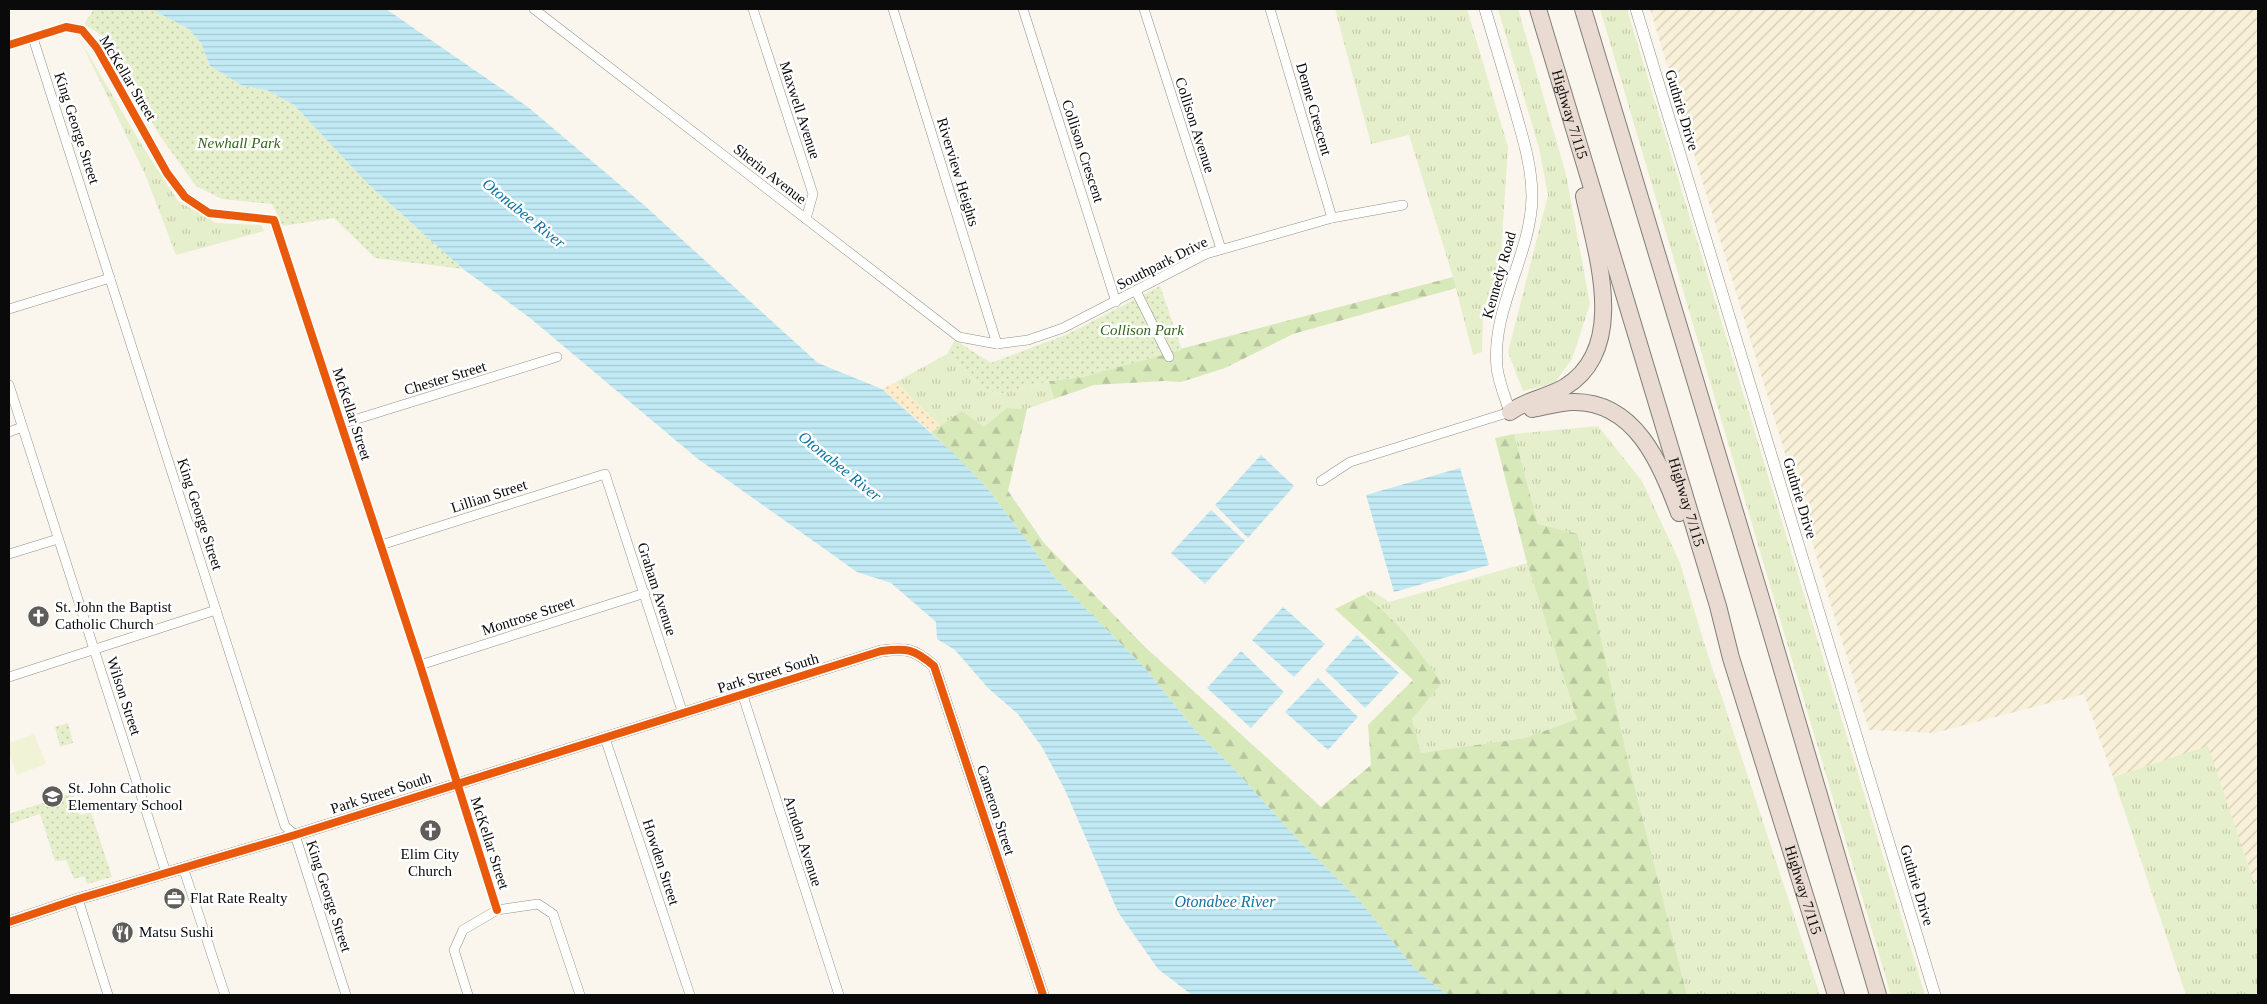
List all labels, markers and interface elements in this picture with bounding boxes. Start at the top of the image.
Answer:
street label: McKellar Street [96,33,160,124]
street label: Maxwell Avenue [777,59,823,161]
street label: Denne Crescent [1293,61,1335,158]
street label: Highway 7/115 [1549,68,1591,161]
street label: Guthrie Drive [1662,68,1702,153]
street label: King George Street [51,70,103,187]
street label: Collison Avenue [1172,75,1218,175]
street label: Collison Crescent [1059,98,1107,205]
street label: Riverview Heights [934,116,982,228]
park label: Newhall Park [197,135,281,151]
street label: Sherin Avenue [731,141,810,207]
water label: Otonabee River [479,175,569,252]
street label: Kennedy Road [1479,229,1519,320]
street label: Southpark Drive [1114,233,1210,293]
park label: Collison Park [1100,322,1184,338]
street label: Chester Street [402,358,489,398]
street label: McKellar Street [330,366,375,463]
water label: Otonabee River [795,428,885,505]
street label: King George Street [174,456,226,573]
street label: Highway 7/115 [1666,456,1708,549]
street label: Guthrie Drive [1780,456,1820,541]
street label: Lillian Street [449,476,530,516]
street label: Graham Avenue [634,541,680,638]
street label: Montrose Street [480,593,577,638]
place label: St. John the Baptist Catholic Church [55,599,173,632]
church icon: St. John the Baptist Catholic Church [27,604,51,628]
street label: Park Street South [715,650,821,696]
street label: Wilson Street [104,655,144,738]
street label: Cameron Street [974,763,1018,858]
street label: Park Street South [329,769,434,817]
place label: St. John Catholic Elementary School [68,780,183,813]
school or university icon: St. John Catholic Elementary School [40,785,64,809]
street label: Arndon Avenue [781,794,825,889]
street label: McKellar Street [468,795,513,892]
street label: Howden Street [640,817,683,908]
church icon: Elim City Church [418,819,442,843]
street label: King George Street [303,838,355,955]
street label: Highway 7/115 [1782,843,1825,936]
street label: Guthrie Drive [1897,843,1937,928]
place label: Elim City Church [401,846,460,879]
office icon: Flat Rate Realty [162,886,186,910]
place label: Flat Rate Realty [190,890,288,906]
water label: Otonabee River [1175,893,1276,910]
restaurant icon: Matsu Sushi [111,920,135,944]
place label: Matsu Sushi [139,924,214,940]

